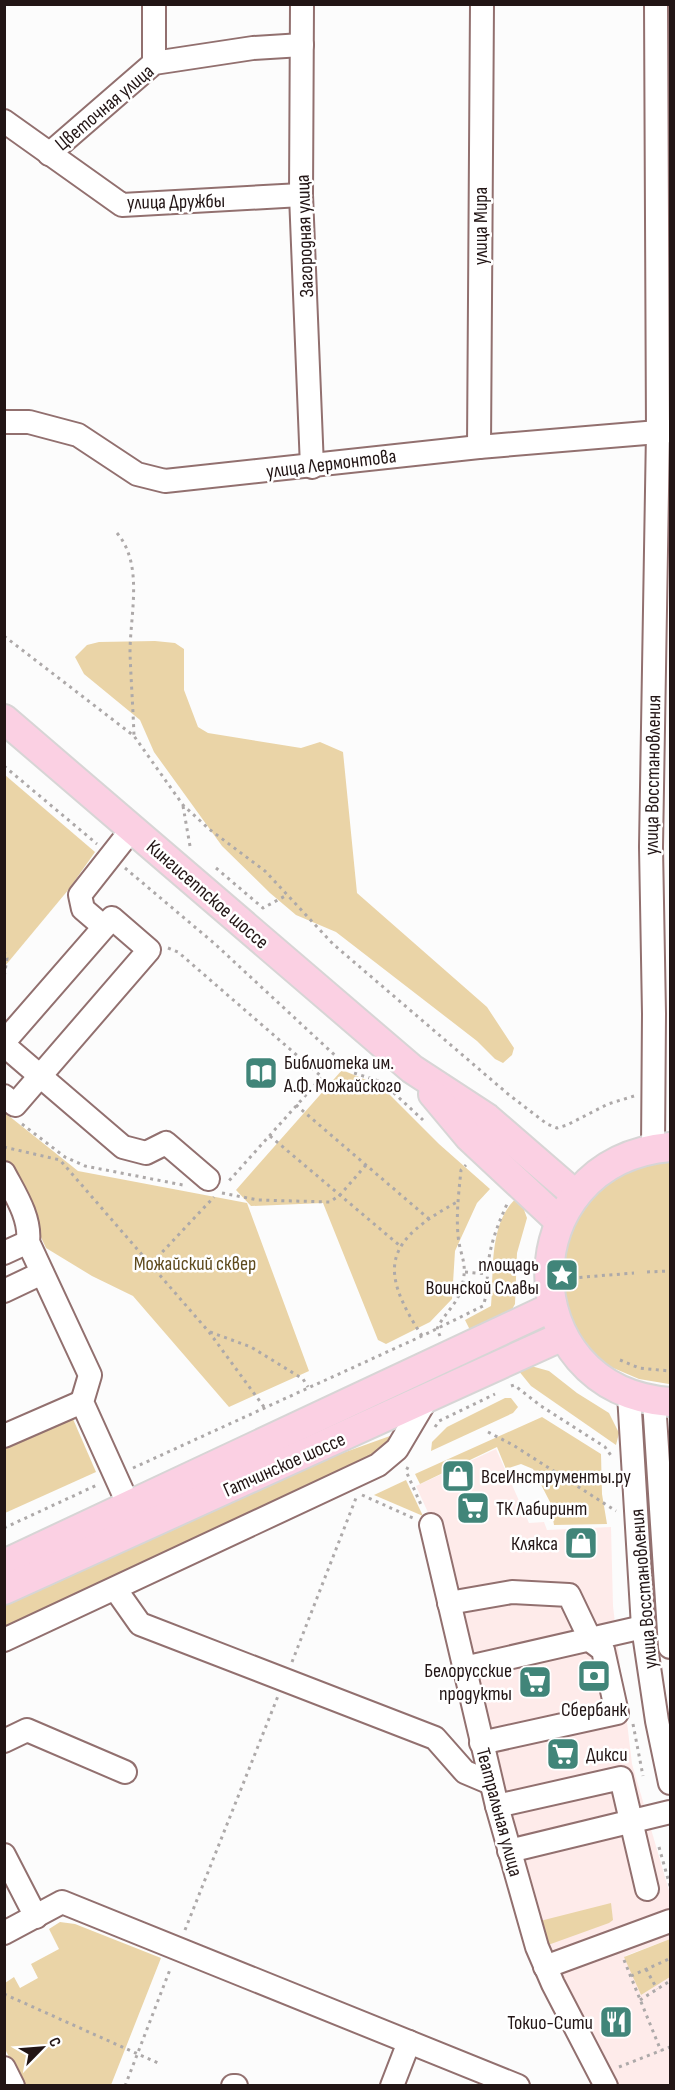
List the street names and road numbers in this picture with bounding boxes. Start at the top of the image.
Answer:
street label: Цветочная улица [50,59,159,156]
street label: Загородная улица [291,174,319,298]
street label: улица Мира [469,187,493,265]
street label: улица Дружбы [127,189,225,215]
street label: улица Лермонтова [265,444,398,484]
street label: улица Восстановления [640,695,666,855]
street label: Кингисеппское шоссе [141,835,273,954]
street label: Гатчинское шоссе [220,1427,349,1503]
street label: улица Восстановления [625,1508,663,1670]
street label: Театральная улица [470,1745,528,1879]

